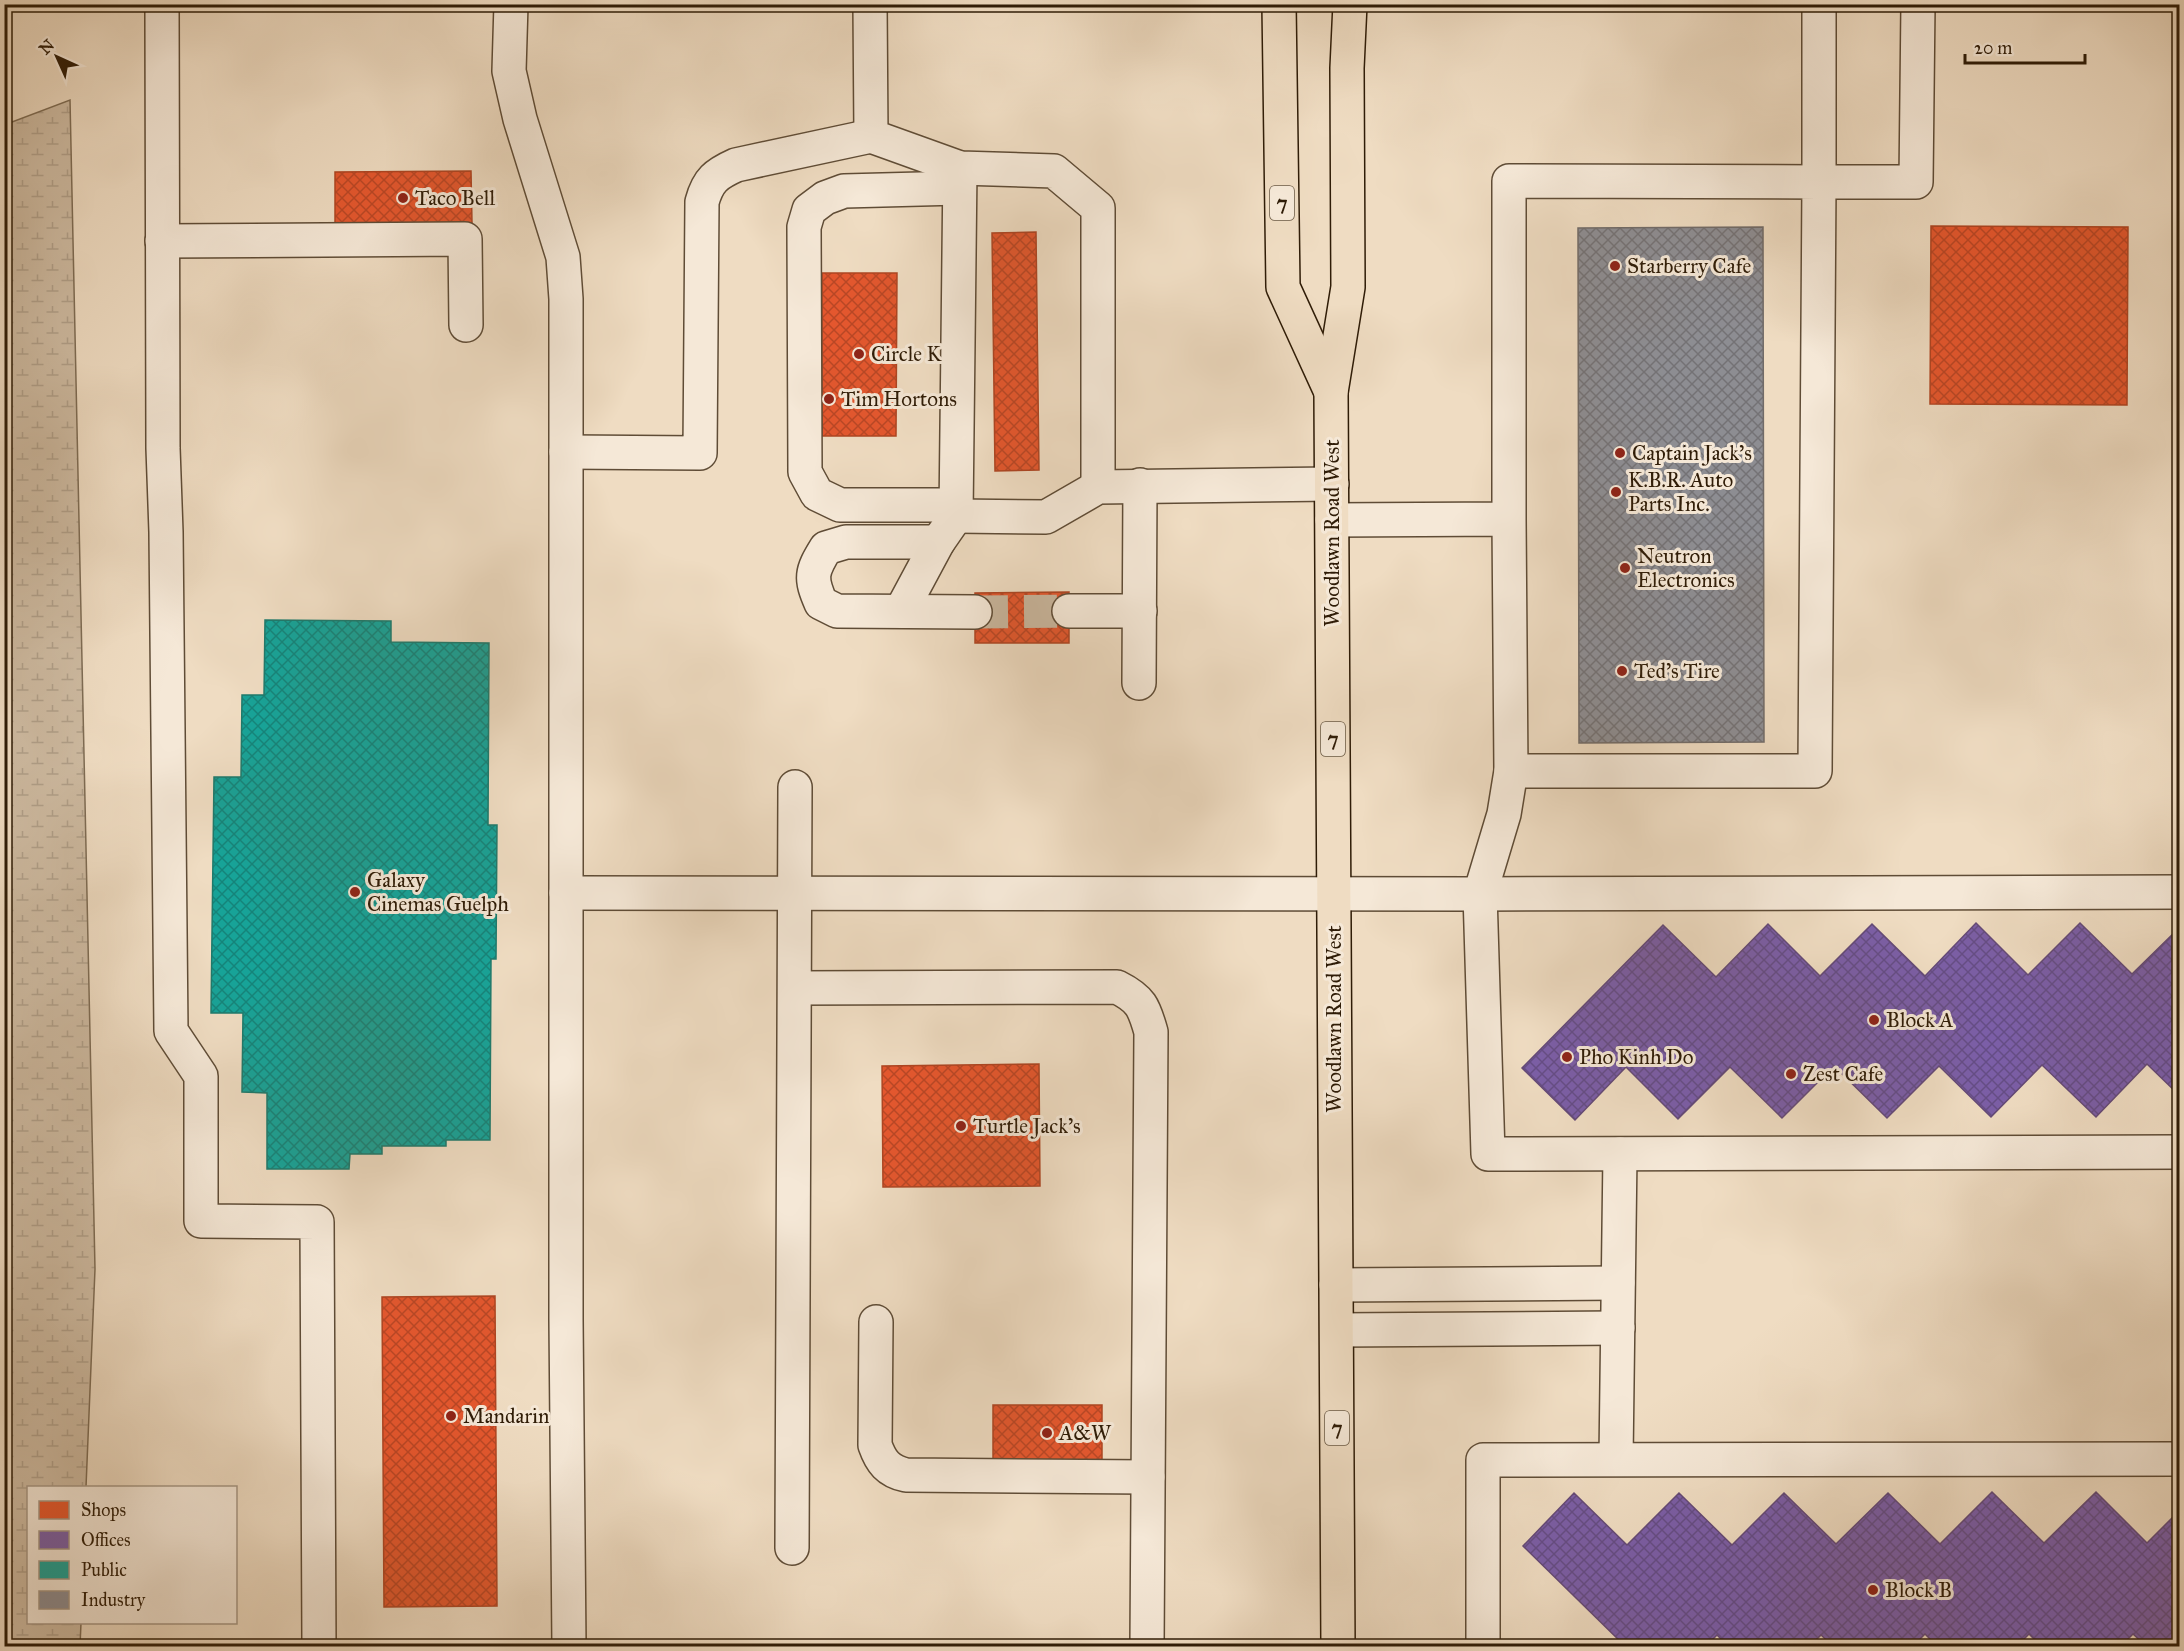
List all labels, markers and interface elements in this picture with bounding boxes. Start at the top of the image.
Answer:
north arrow [27,27,87,87]
scale bar [1965,27,2085,65]
text: N [35,35,59,58]
text: 20 m [1974,37,2012,59]
place label: Taco Bell [415,185,495,211]
road number: 7 [1270,186,1294,220]
marker: Taco Bell [396,191,410,205]
place label: Starberry Cafe [1627,253,1751,279]
marker: Starberry Cafe [1608,259,1622,273]
place label: Circle K [871,341,943,367]
marker: Circle K [852,347,866,361]
place label: Tim Hortons [841,386,957,412]
marker: Tim Hortons [822,392,836,406]
street label: Woodlawn Road West [1319,439,1345,627]
place label: Captain Jack's [1632,440,1752,466]
marker: Captain Jack's [1613,446,1627,460]
place label: K.B.R. Auto Parts Inc. [1628,467,1734,517]
marker: K.B.R. Auto Parts Inc. [1609,485,1623,499]
place label: Neutron Electronics [1637,543,1735,593]
marker: Neutron Electronics [1618,561,1632,575]
place label: Ted's Tire [1634,658,1720,684]
marker: Ted's Tire [1615,664,1629,678]
road number: 7 [1321,722,1345,756]
place label: Galaxy Cinemas Guelph [367,867,509,917]
marker: Galaxy Cinemas Guelph [348,885,362,899]
street label: Woodlawn Road West [1321,925,1347,1113]
place label: Block A [1886,1007,1954,1033]
marker: Block A [1867,1013,1881,1027]
place label: Pho Kinh Do [1579,1044,1694,1070]
marker: Pho Kinh Do [1560,1050,1574,1064]
place label: Zest Cafe [1803,1061,1884,1087]
marker: Zest Cafe [1784,1067,1798,1081]
place label: Turtle Jack's [973,1113,1081,1139]
marker: Turtle Jack's [954,1119,968,1133]
place label: Mandarin [463,1403,549,1429]
marker: Mandarin [444,1409,458,1423]
road number: 7 [1325,1411,1349,1445]
place label: A&W [1058,1420,1112,1446]
marker: A&W [1040,1426,1054,1440]
legend [27,1486,237,1624]
text: Shops [81,1499,126,1521]
text: Offices [81,1529,131,1551]
text: Public [81,1559,127,1581]
place label: Block B [1885,1577,1952,1603]
marker: Block B [1866,1583,1880,1597]
text: Industry [81,1589,146,1611]

